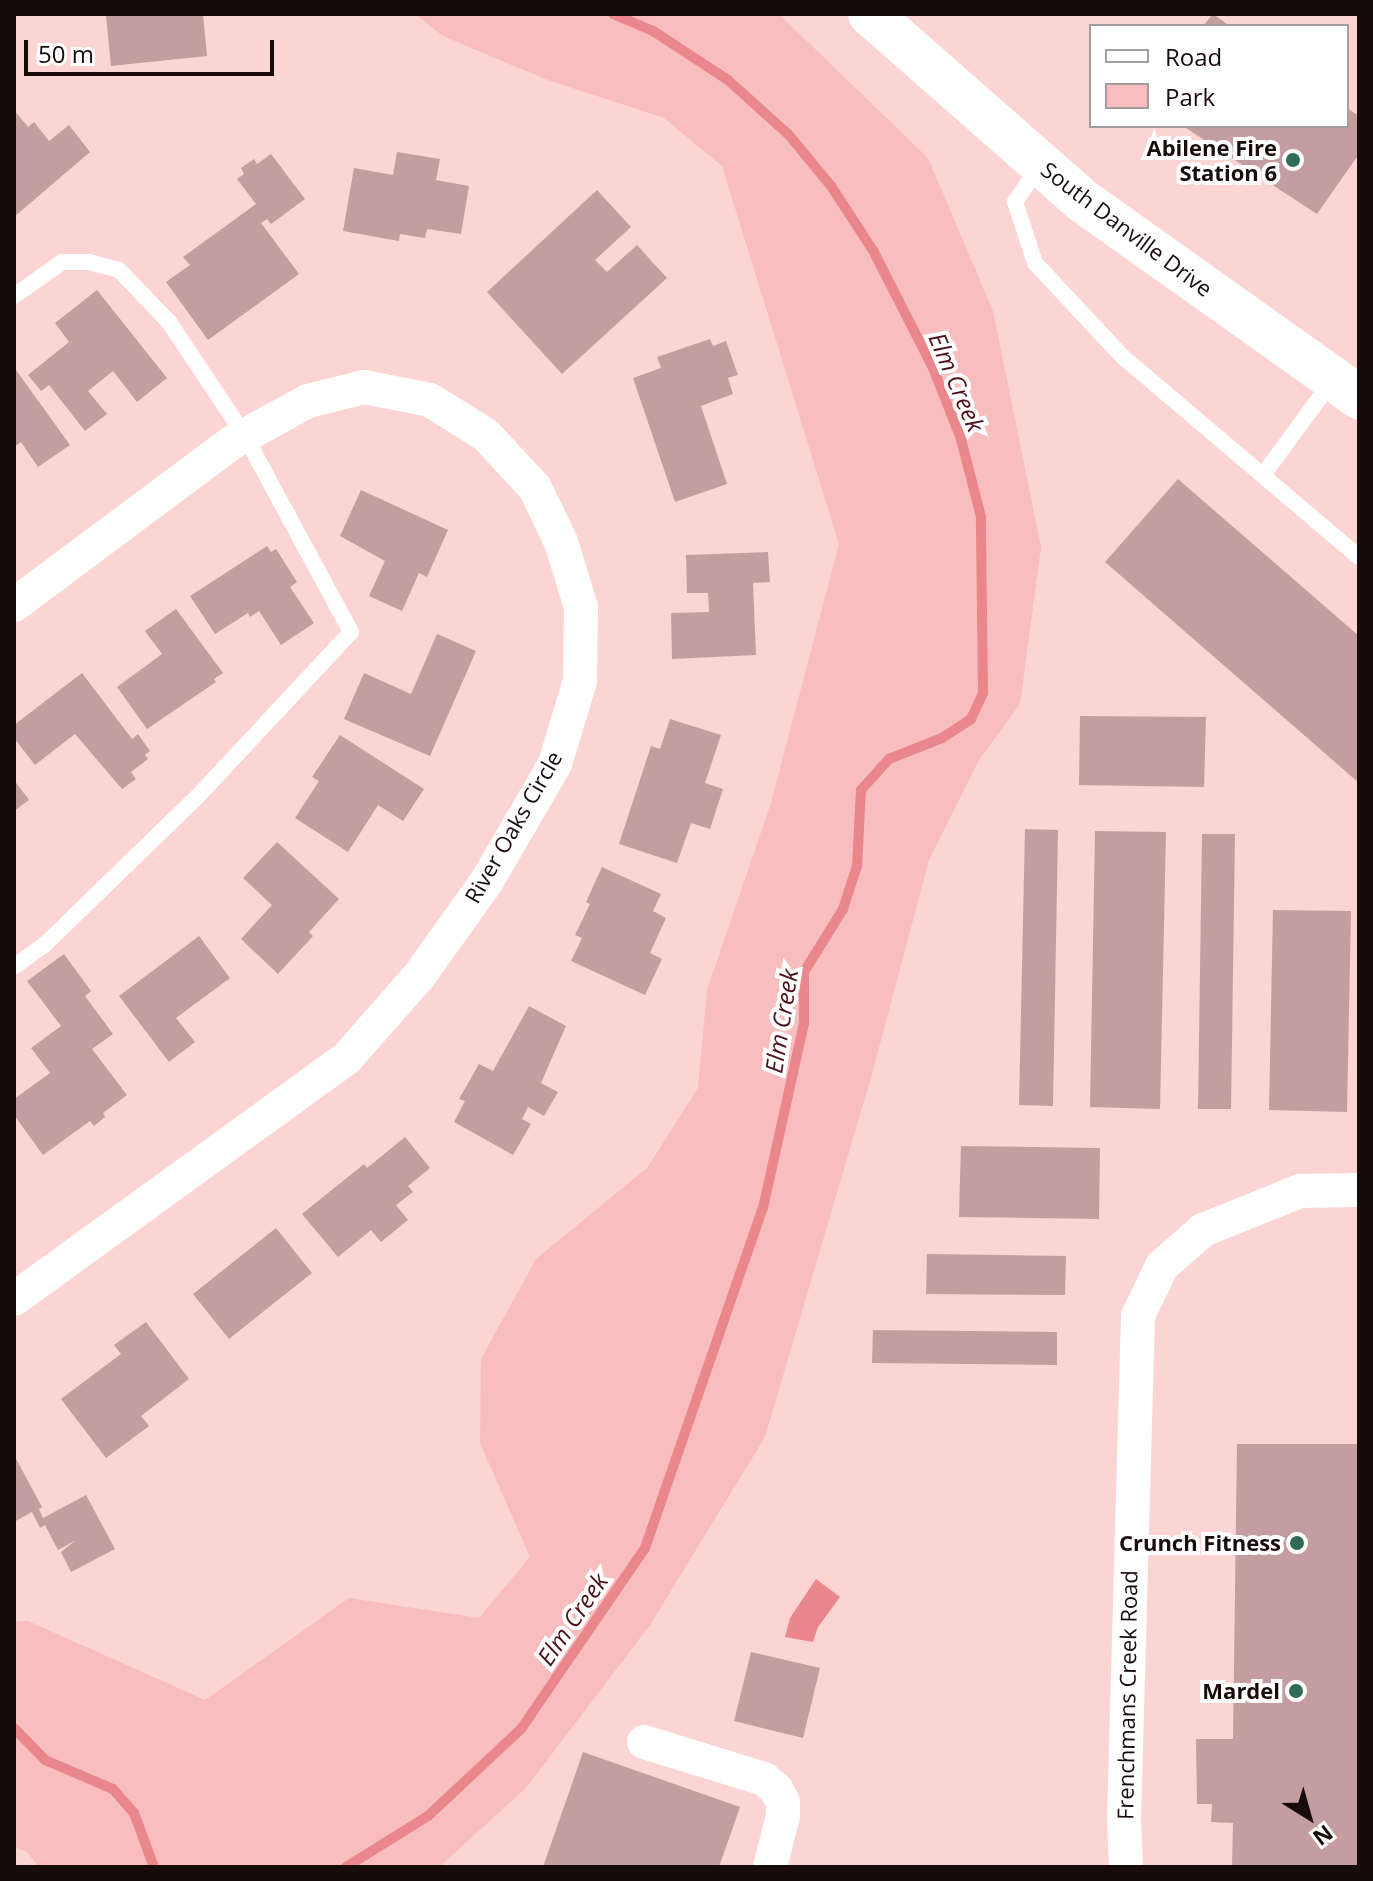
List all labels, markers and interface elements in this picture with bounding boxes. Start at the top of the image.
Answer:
scale bar [28,24,278,74]
legend [1089,24,1349,128]
text: 50 m [38,37,94,70]
text: Road [1165,40,1222,73]
text: Park [1165,80,1215,113]
place label: Abilene Fire Station 6 [1147,134,1277,186]
marker: Abilene Fire Station 6 [1284,151,1302,169]
street label: South Danville Drive [1036,156,1218,302]
water label: Elm Creek [923,328,991,436]
street label: River Oaks Circle [459,746,567,908]
water label: Elm Creek [759,967,803,1075]
place label: Crunch Fitness [1119,1530,1281,1556]
marker: Crunch Fitness [1288,1534,1306,1552]
water label: Elm Creek [531,1567,613,1671]
street label: Frenchmans Creek Road [1112,1570,1142,1820]
place label: Mardel [1202,1678,1280,1704]
marker: Mardel [1287,1682,1305,1700]
north arrow [1269,1777,1349,1857]
text: N [1307,1819,1340,1854]

